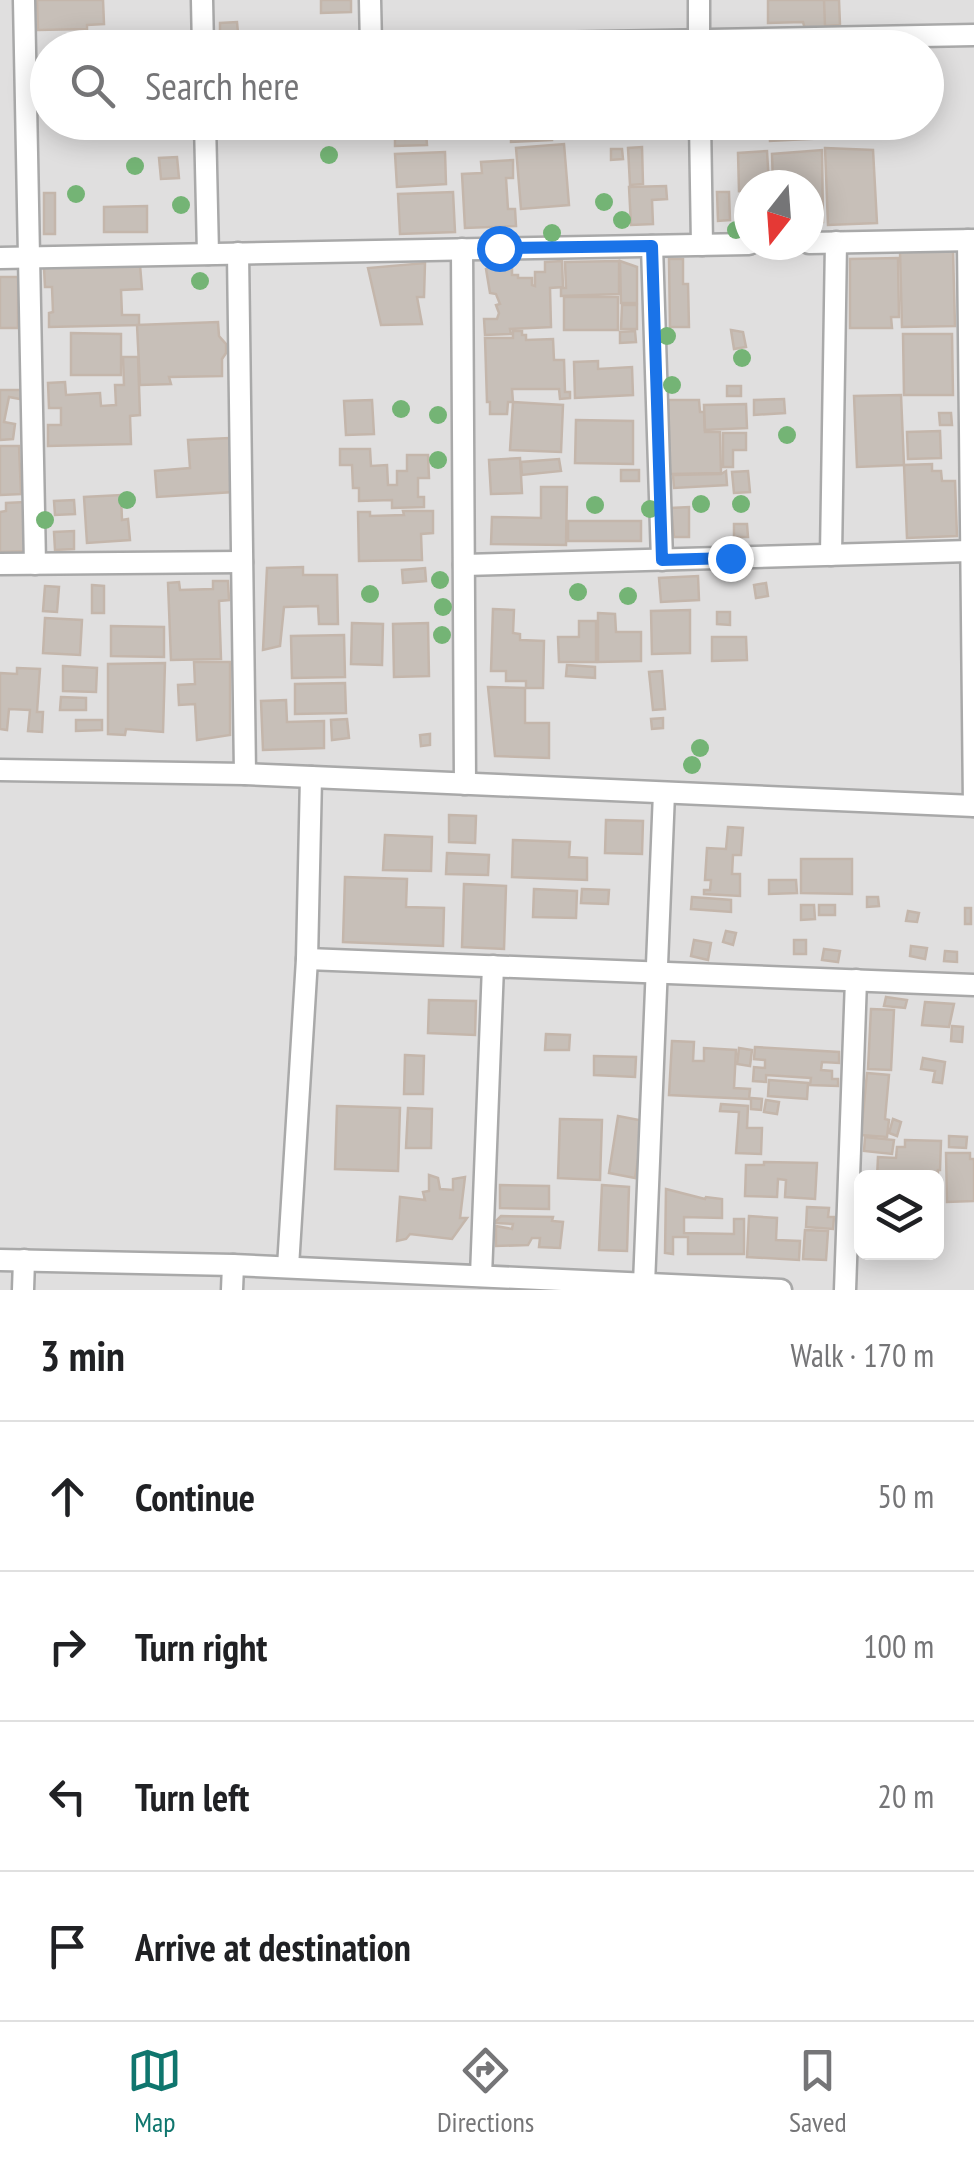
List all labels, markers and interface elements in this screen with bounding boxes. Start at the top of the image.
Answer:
search box [30,30,944,140]
icon: search [65,58,120,113]
text: Search here [145,61,299,110]
north arrow [734,170,824,260]
route start [477,226,523,272]
route end [708,536,754,582]
map controls [854,1170,944,1260]
button: layers [854,1170,944,1260]
text: 3 min [40,1328,125,1383]
text: Walk · 170 m [790,1334,934,1376]
icon: ahead [40,1469,95,1524]
text: Continue [135,1472,255,1521]
text: 50 m [878,1475,934,1517]
icon: right [40,1619,95,1674]
text: Turn right [135,1622,267,1671]
text: 100 m [863,1625,934,1667]
icon: left [40,1769,95,1824]
text: Turn left [135,1772,249,1821]
text: 20 m [878,1775,934,1817]
icon: arrive [40,1919,95,1974]
text: Arrive at destination [135,1922,411,1971]
tab: Map [127,2043,182,2140]
tab: Directions [437,2043,534,2140]
tab: Saved [789,2043,847,2140]

